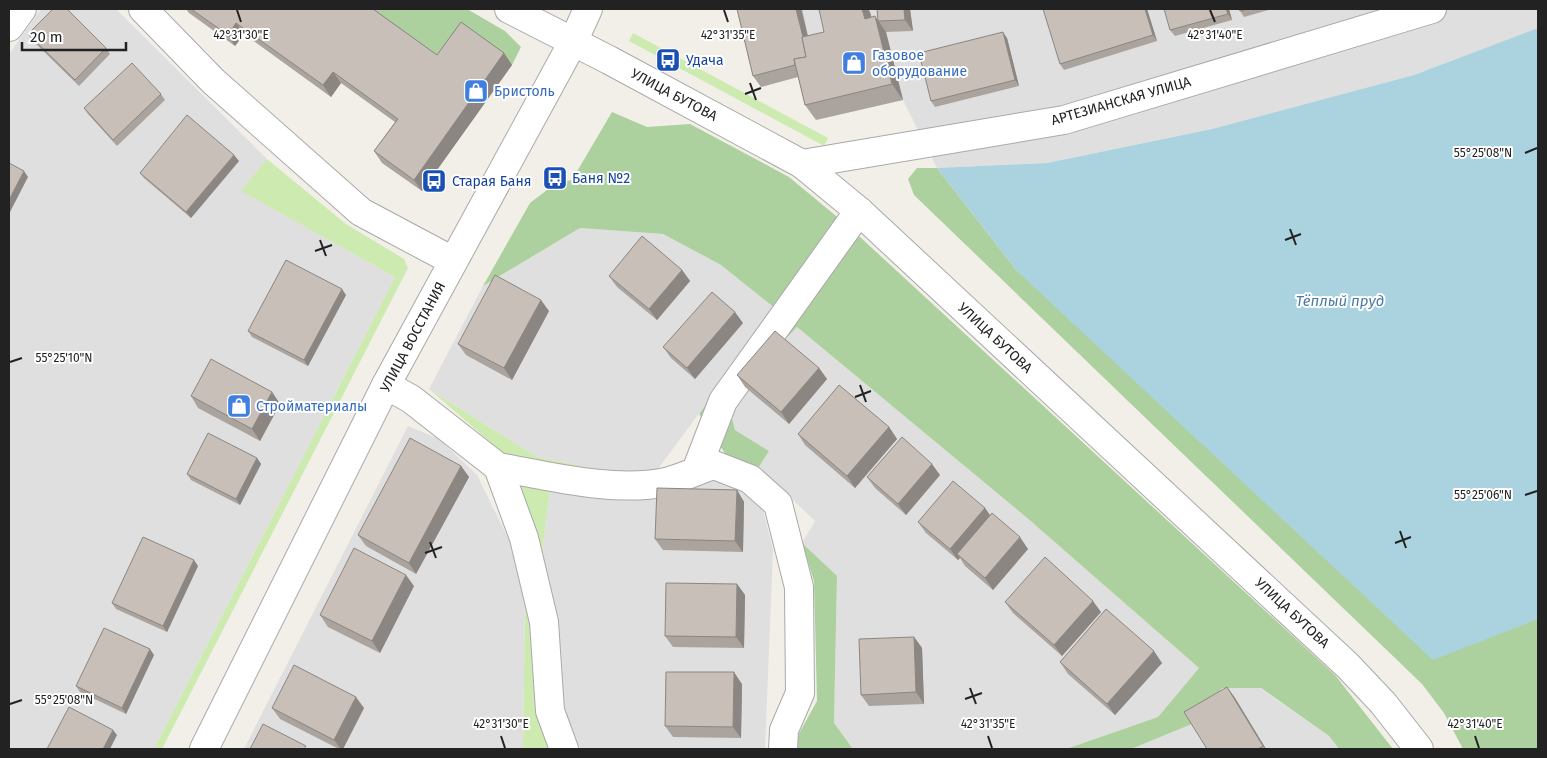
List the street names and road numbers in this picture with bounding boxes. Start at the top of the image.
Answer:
street label: УЛИЦА БУТОВА [628,65,720,125]
street label: АРТЕЗИАНСКАЯ УЛИЦА [1049,73,1193,129]
street label: УЛИЦА ВОССТАНИЯ [377,279,449,395]
street label: УЛИЦА БУТОВА [954,299,1036,377]
street label: УЛИЦА БУТОВА [1251,574,1333,652]

